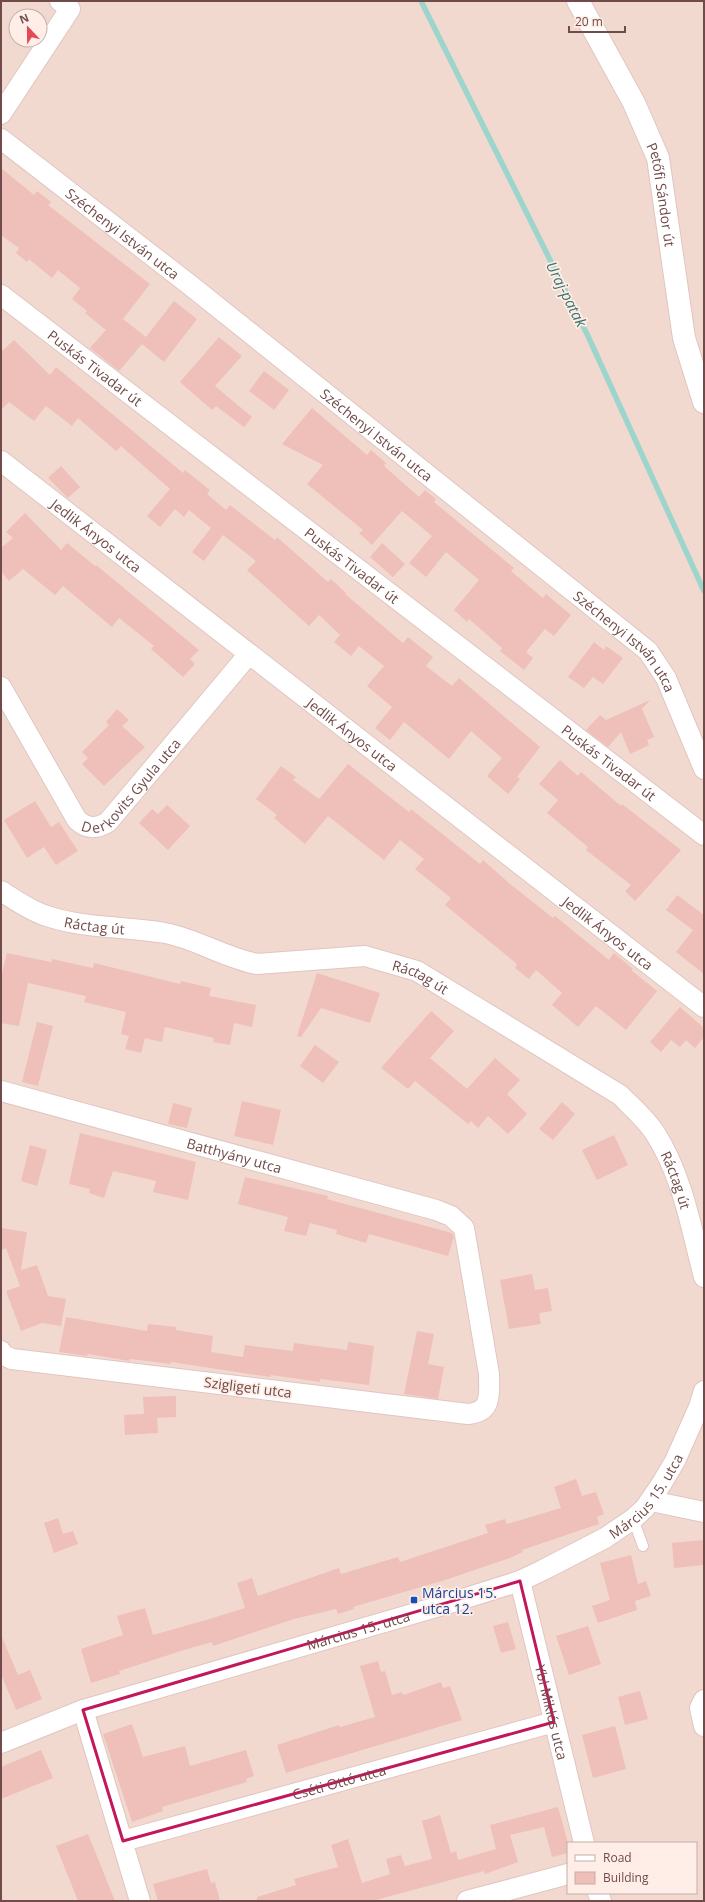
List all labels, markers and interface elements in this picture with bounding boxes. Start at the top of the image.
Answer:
north arrow [8,8,48,48]
scale bar [569,8,625,34]
text: N [17,10,31,27]
text: 20 m [575,13,603,30]
street label: Petőfi Sándor út [643,139,680,248]
street label: Széchenyi István utca [62,183,184,283]
water label: Uraj-patak [542,258,592,331]
street label: Puskás Tivadar út [44,325,147,410]
street label: Széchenyi István utca [317,384,437,485]
street label: Jedlik Ányos utca [46,493,146,576]
street label: Puskás Tivadar út [301,522,404,607]
street label: Széchenyi István utca [570,586,680,694]
street label: Jedlik Ányos utca [302,692,402,775]
street label: Puskás Tivadar út [558,720,660,805]
street label: Derkovits Gyula utca [79,734,184,837]
street label: Jedlik Ányos utca [558,890,657,974]
street label: Ráctag út [63,912,125,938]
street label: Ráctag út [390,955,452,998]
street label: Batthyány utca [185,1133,284,1177]
street label: Ráctag út [657,1147,696,1211]
street label: Szigligeti utca [203,1372,293,1402]
street label: Március 15. utca [605,1451,687,1542]
place label: Március 15. utca 12. [422,1583,497,1618]
marker: Március 15. utca 12. [409,1595,419,1605]
street label: Március 15. utca [304,1606,412,1654]
street label: Ybl Miklós utca [531,1663,573,1762]
street label: Cséti Ottó utca [290,1759,388,1803]
legend [567,1842,697,1894]
text: Road [603,1849,632,1866]
text: Building [603,1869,649,1886]

